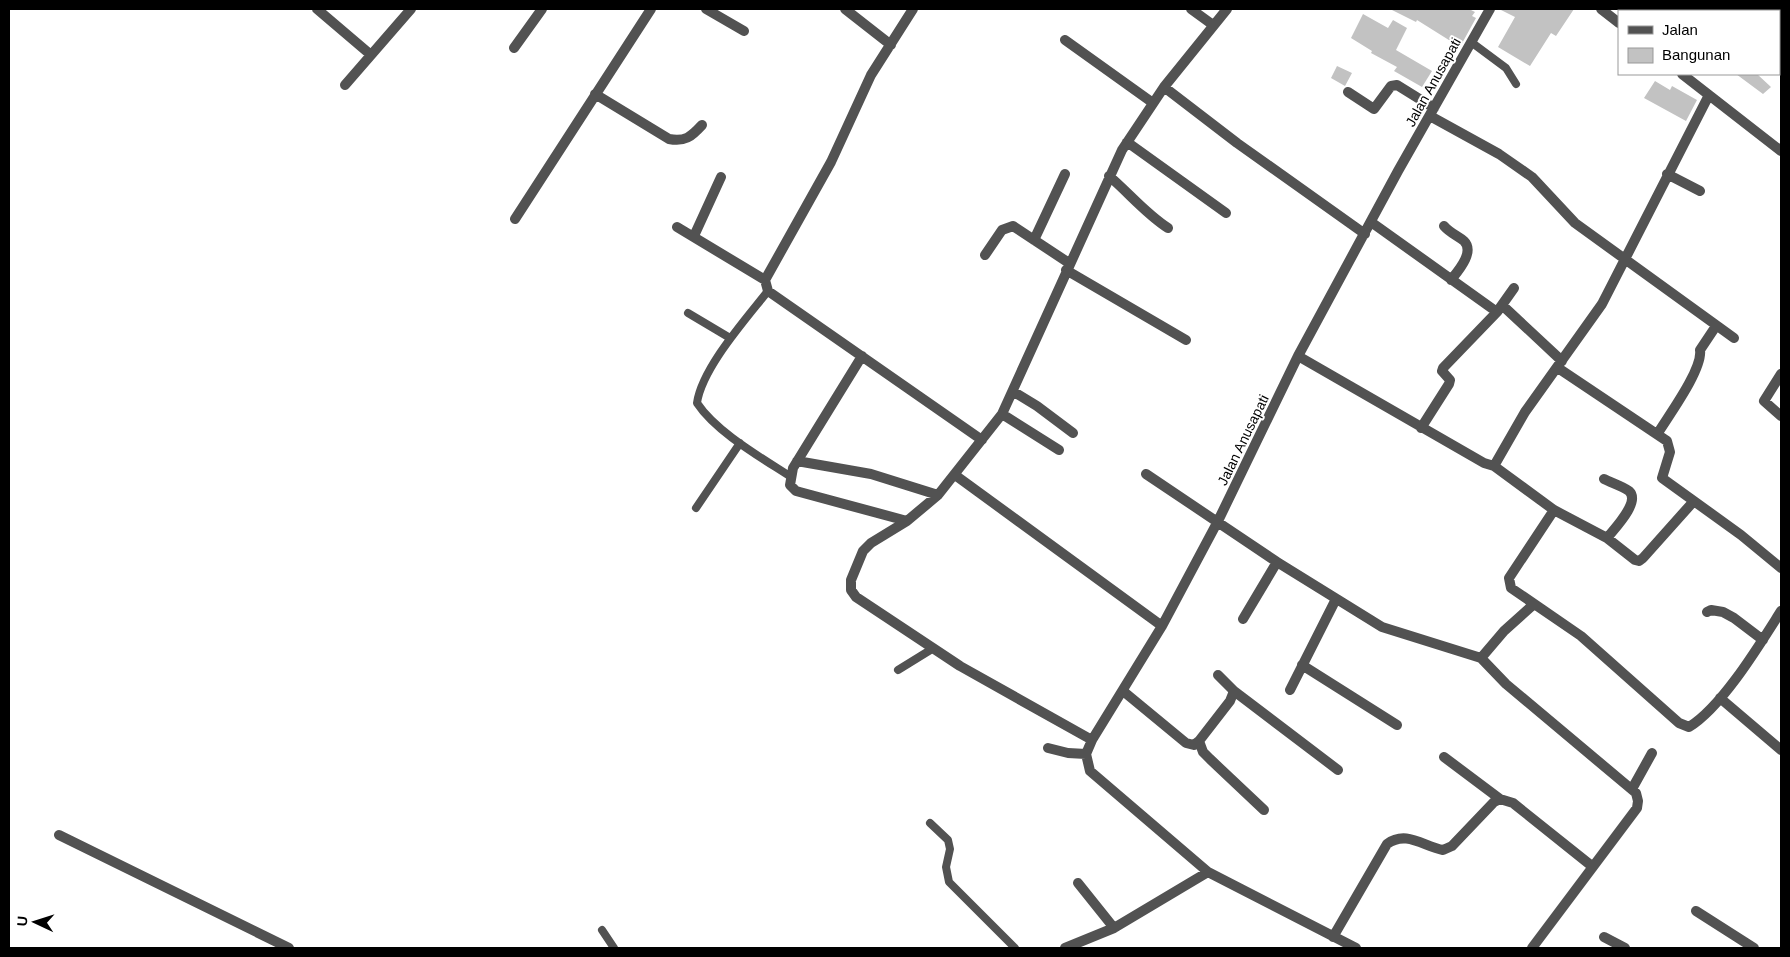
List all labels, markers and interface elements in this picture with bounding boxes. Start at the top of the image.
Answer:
legend [1618,10,1780,75]
text: Jalan [1662,21,1698,38]
street label: Jalan Anusapati [1402,35,1464,129]
text: Bangunan [1662,46,1730,63]
street label: Jalan Anusapati [1214,392,1272,488]
north arrow [10,897,60,947]
text: U [14,915,30,927]

